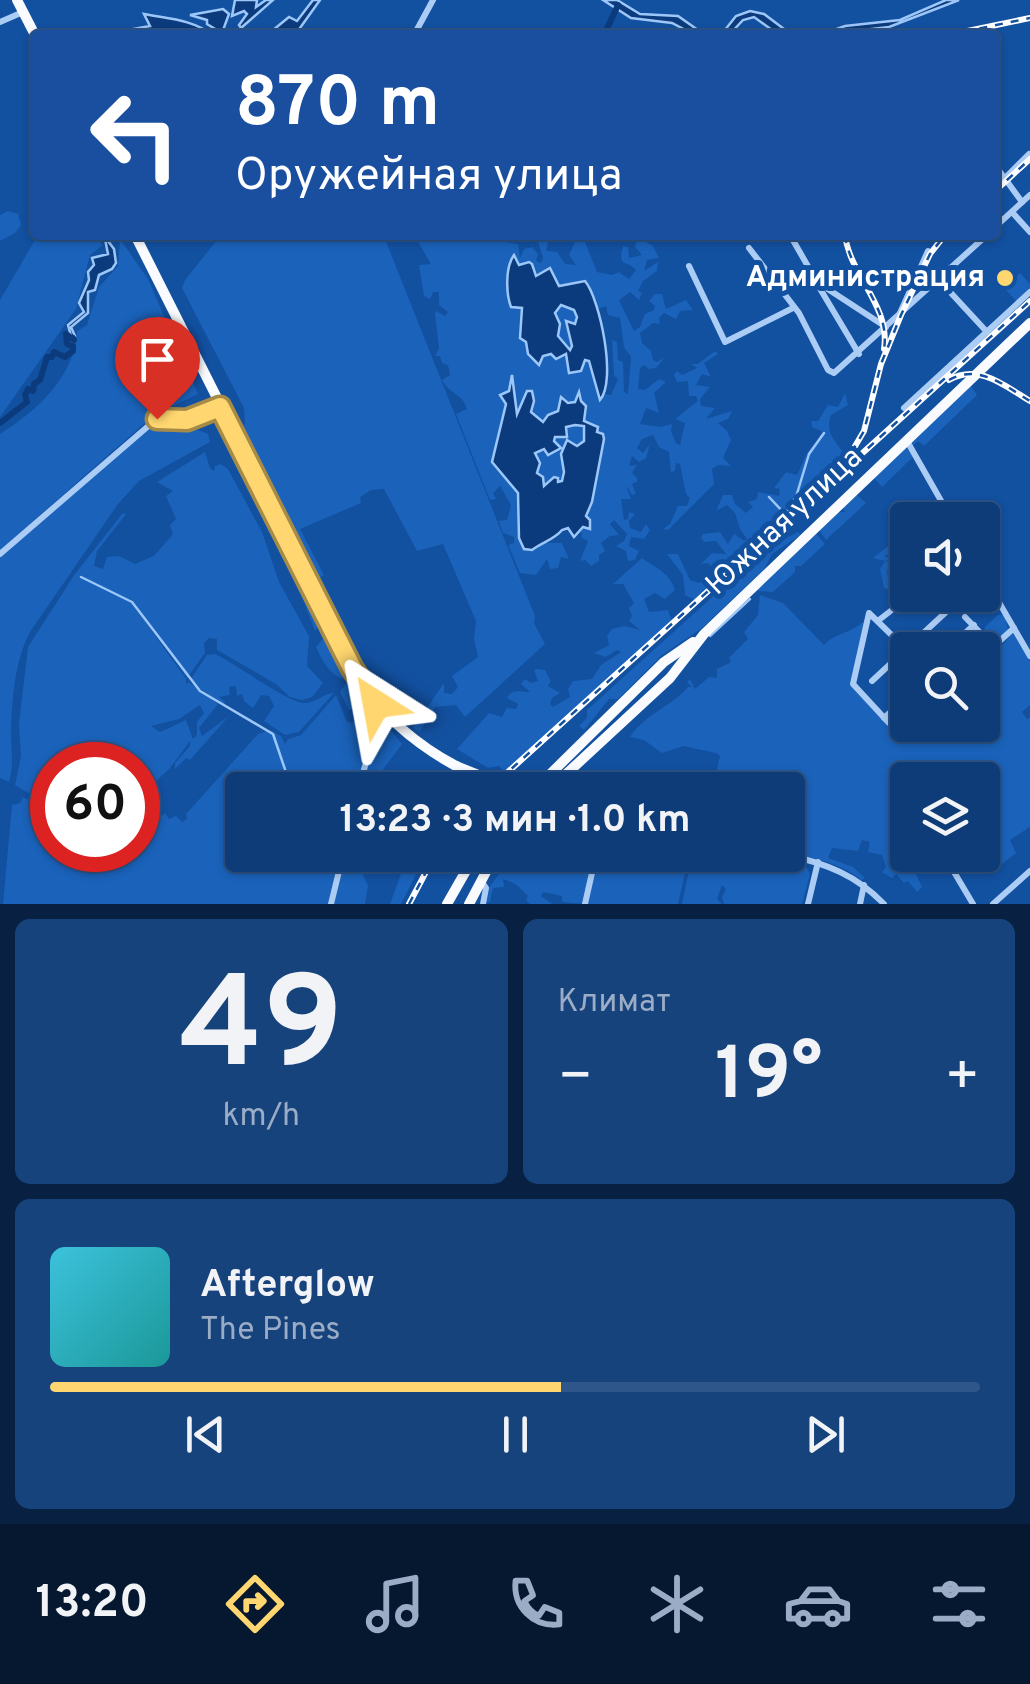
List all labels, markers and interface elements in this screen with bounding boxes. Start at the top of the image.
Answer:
text: 870 m [235,62,440,151]
icon: left [70,70,200,200]
text: Оружейная улица [235,149,623,206]
place label: Администрация [746,260,985,297]
marker: Администрация [994,267,1016,289]
pin [115,317,200,420]
icon: arrive [130,332,185,387]
street label: Южная улица [699,440,871,604]
map controls [890,502,1000,872]
button: sound [890,502,1000,612]
button: search [890,632,1000,742]
position arrow [324,652,428,756]
speed limit sign: 60 [30,742,160,872]
button: layers [890,762,1000,872]
text: 13:23 · 3 мин · 1.0 km [339,797,691,846]
text: 49 [179,949,343,1114]
text: Климат [558,983,671,1023]
text: 19° [715,1031,822,1126]
text: − [558,1044,593,1114]
text: + [945,1044,980,1114]
text: km/h [222,1097,300,1137]
text: Afterglow [200,1262,375,1311]
text: The Pines [200,1311,341,1351]
icon: previous [178,1407,233,1462]
icon: pause [488,1407,543,1462]
icon: next [798,1407,853,1462]
icon: directions [220,1569,290,1639]
icon: music [360,1569,430,1639]
icon: phone [501,1569,571,1639]
icon: climate [642,1569,712,1639]
icon: car [783,1569,853,1639]
icon: filters [924,1569,994,1639]
text: 13:20 [35,1576,149,1633]

